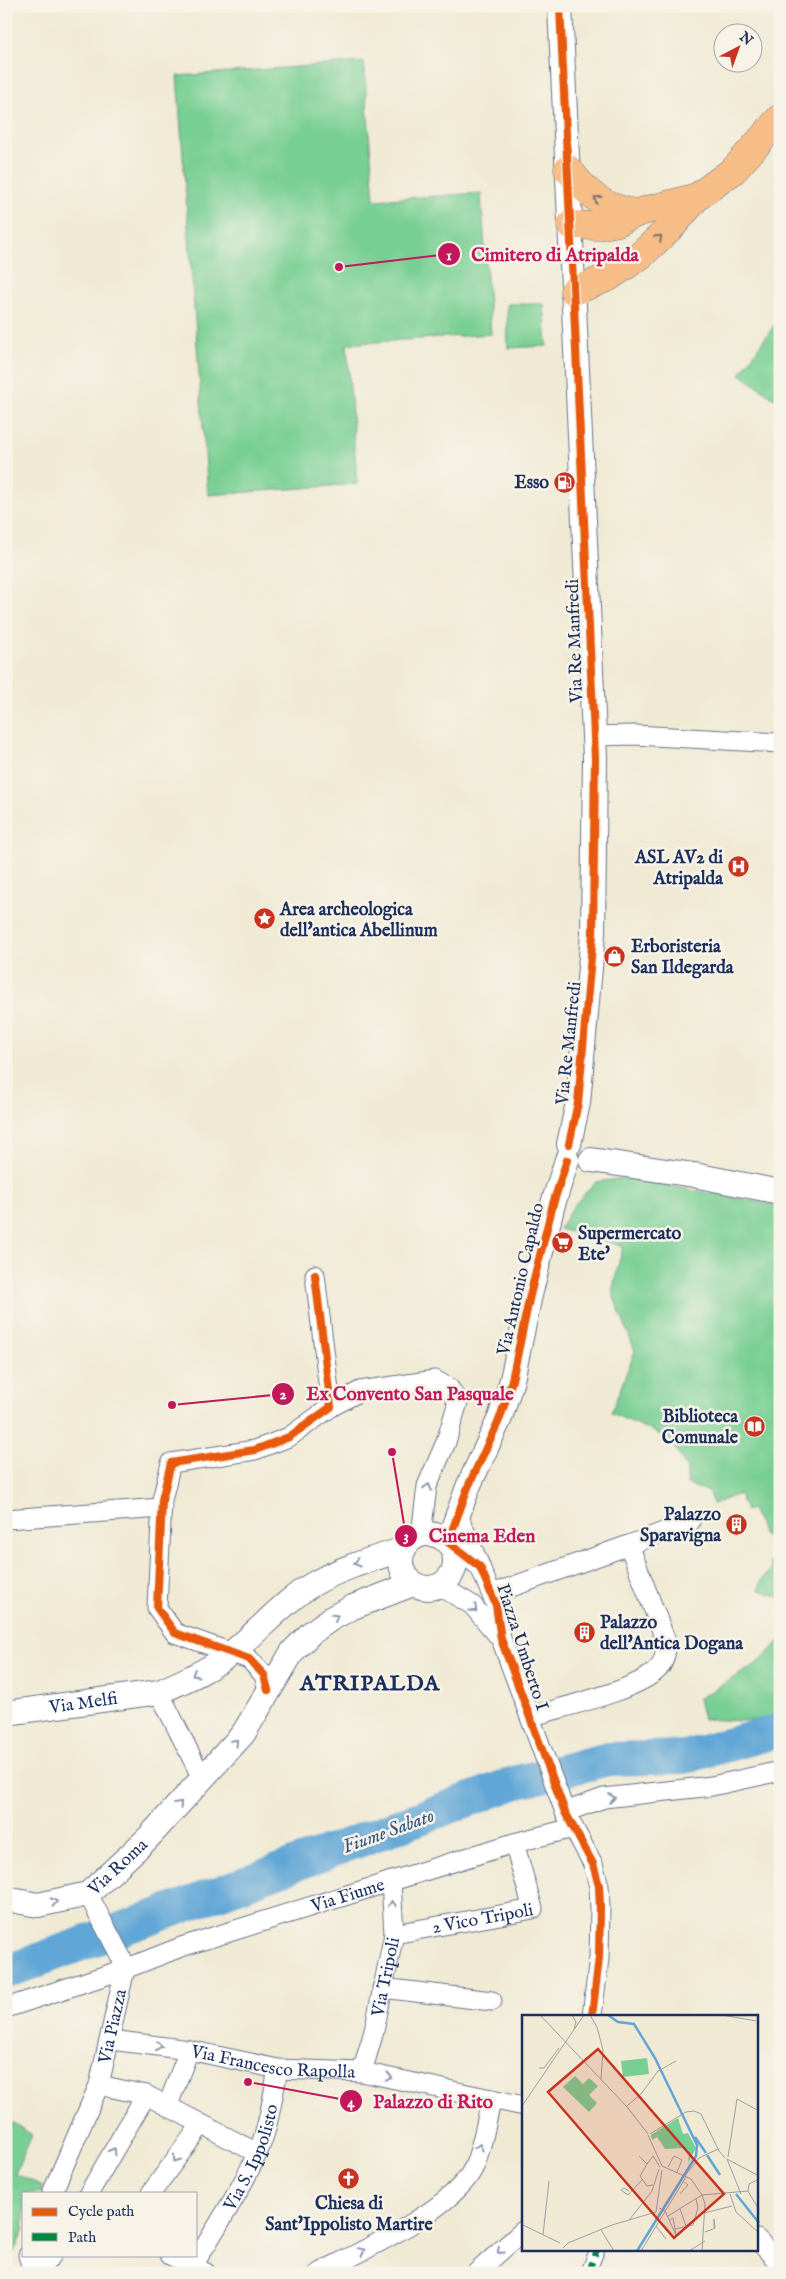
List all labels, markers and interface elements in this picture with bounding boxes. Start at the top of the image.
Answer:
north arrow [714,22,764,72]
text: N [735,28,756,50]
one-way arrow [593,196,603,205]
one-way arrow [653,235,662,244]
callout: Cimitero di Atripalda [436,237,649,271]
text: Cimitero di Atripalda [471,244,640,268]
text: 1 [446,246,452,265]
fuel station icon: Esso [553,470,577,494]
place label: Esso [514,472,549,495]
street label: Via Re Manfredi [562,578,589,704]
place label: ASL AV2 di Atripalda [634,847,724,891]
hospital icon: ASL AV2 di Atripalda [727,855,751,879]
place label: Area archeologica dell'antica Abellinum [279,899,438,943]
place icon: Area archeologica dell'antica Abellinum [252,907,276,931]
place label: Erboristeria San Ildegarda [631,936,735,980]
shop icon: Erboristeria San Ildegarda [603,944,627,968]
street label: Via Re Manfredi [551,980,587,1107]
street label: Via Antonio Capaldo [492,1200,550,1359]
place label: Supermercato Ete' [578,1223,682,1267]
supermarket icon: Supermercato Ete' [550,1231,574,1255]
callout: Ex Convento San Pasquale [271,1377,523,1411]
text: Ex Convento San Pasquale [306,1383,514,1407]
text: 2 [279,1385,287,1404]
place label: Biblioteca Comunale [662,1406,739,1450]
library icon: Biblioteca Comunale [742,1414,766,1438]
one-way arrow [422,1482,433,1491]
place label: Palazzo Sparavigna [640,1504,722,1548]
building icon: Palazzo Sparavigna [725,1512,749,1536]
callout: Cinema Eden [393,1519,545,1553]
text: Cinema Eden [429,1525,535,1549]
text: 3 [403,1527,409,1546]
one-way arrow [353,1558,362,1568]
street label: Piazza Umberto I [490,1581,553,1714]
one-way arrow [468,1603,477,1612]
place label: Palazzo dell'Antica Dogana [600,1612,744,1656]
one-way arrow [330,1613,339,1623]
building icon: Palazzo dell'Antica Dogana [572,1620,596,1644]
one-way arrow [192,1668,201,1678]
district label: ATRIPALDA [299,1670,440,1698]
street label: Via Melfi [47,1688,119,1720]
one-way arrow [229,1738,238,1747]
one-way arrow [608,1793,616,1804]
one-way arrow [173,1801,182,1810]
water label: Fiume Sabato [340,1804,438,1859]
street label: Via Roma [83,1834,153,1902]
street label: Via Fiume [307,1874,388,1919]
one-way arrow [50,1897,59,1907]
street label: 2 Vico Tripoli [430,1899,536,1940]
one-way arrow [387,1900,398,1908]
street label: Via Tripoli [367,1935,406,2020]
street label: Via Piazza [94,1987,133,2067]
inset map [522,2015,758,2252]
one-way arrow [155,2040,163,2051]
street label: Via Francesco Rapolla [188,2041,356,2085]
one-way arrow [384,2071,393,2081]
callout: Palazzo di Rito [338,2084,503,2118]
text: Palazzo di Rito [373,2091,493,2115]
text: 4 [347,2093,355,2112]
street label: Via S. Ippolisto [219,2102,284,2216]
one-way arrow [473,2143,484,2151]
one-way arrow [107,2147,117,2156]
one-way arrow [173,2153,182,2163]
church icon: Chiesa di Sant'Ippolisto Martire [337,2166,361,2190]
legend [22,2192,198,2256]
place label: Chiesa di Sant'Ippolisto Martire [265,2193,433,2237]
text: Cycle path [68,2202,134,2221]
text: Path [68,2228,96,2247]
one-way arrow [496,2245,505,2254]
one-way arrow [357,2247,366,2257]

